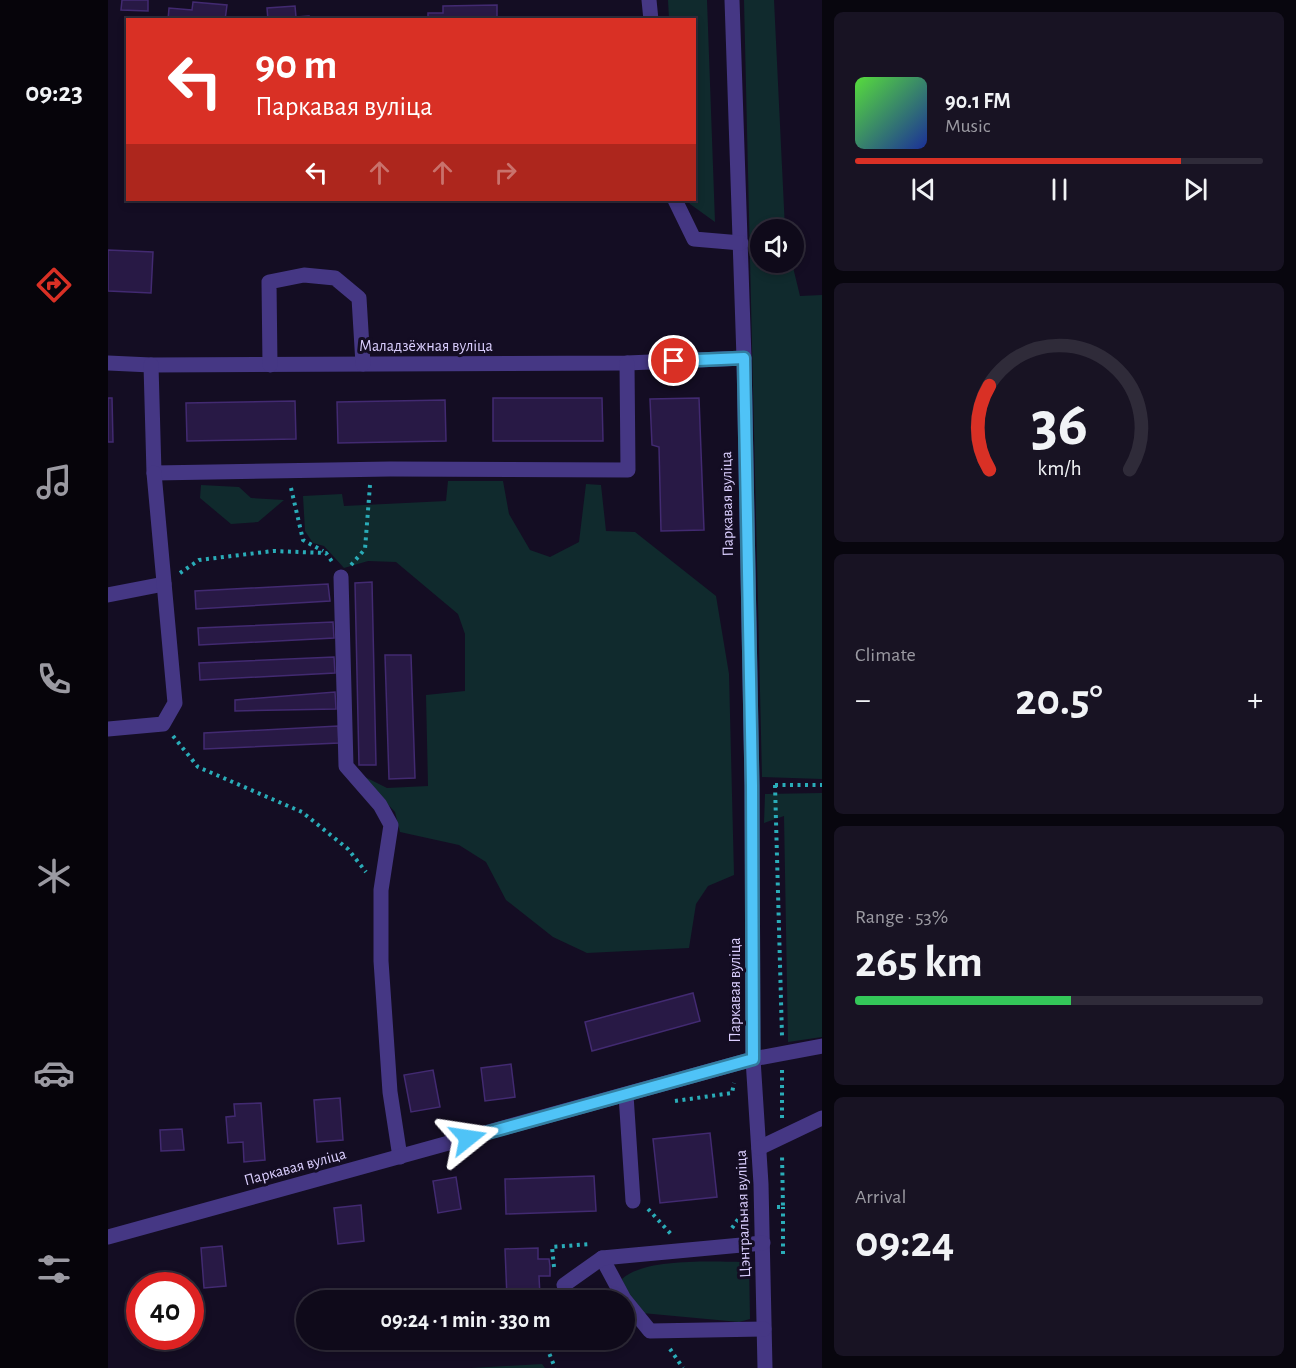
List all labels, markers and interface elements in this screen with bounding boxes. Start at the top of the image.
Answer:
icon: left [156,42,234,120]
text: 90 m [255,44,337,86]
text: 09:23 [25,79,83,106]
text: 90.1 FM [945,90,1011,112]
text: Паркавая вуліца [255,93,433,120]
text: Music [945,116,991,136]
icon: left [300,156,333,189]
icon: ahead [363,156,396,189]
icon: ahead [426,156,459,189]
icon: right [489,156,522,189]
icon: previous [907,173,940,206]
icon: pause [1043,173,1076,206]
icon: next [1179,173,1212,206]
map controls [750,219,804,273]
button: sound [750,219,804,273]
icon: directions [33,264,75,306]
pin [648,335,699,386]
street label: Маладзёжная вуліца [359,338,493,355]
icon: arrive [657,344,690,377]
text: 36 [1030,394,1088,456]
street label: Паркавая вуліца [718,451,737,557]
text: km/h [1037,458,1081,479]
icon: music [33,461,75,503]
text: Climate [855,645,916,665]
icon: phone [33,658,75,700]
text: 20.5° [1015,678,1103,723]
text: − [855,684,871,717]
text: + [1247,684,1263,717]
icon: climate [33,855,75,897]
text: Range · 53% [855,907,948,927]
street label: Паркавая вуліца [727,937,744,1043]
text: 265 km [855,940,983,985]
icon: car [33,1052,75,1094]
position arrow [436,1106,500,1170]
street label: Паркавая вуліца [242,1146,348,1189]
street label: Цэнтральная вуліца [733,1150,754,1278]
text: Arrival [855,1187,906,1207]
text: 09:24 [855,1220,954,1265]
icon: filters [33,1248,75,1290]
speed limit sign: 40 [126,1272,204,1350]
text: 09:24 · 1 min · 330 m [381,1309,550,1331]

